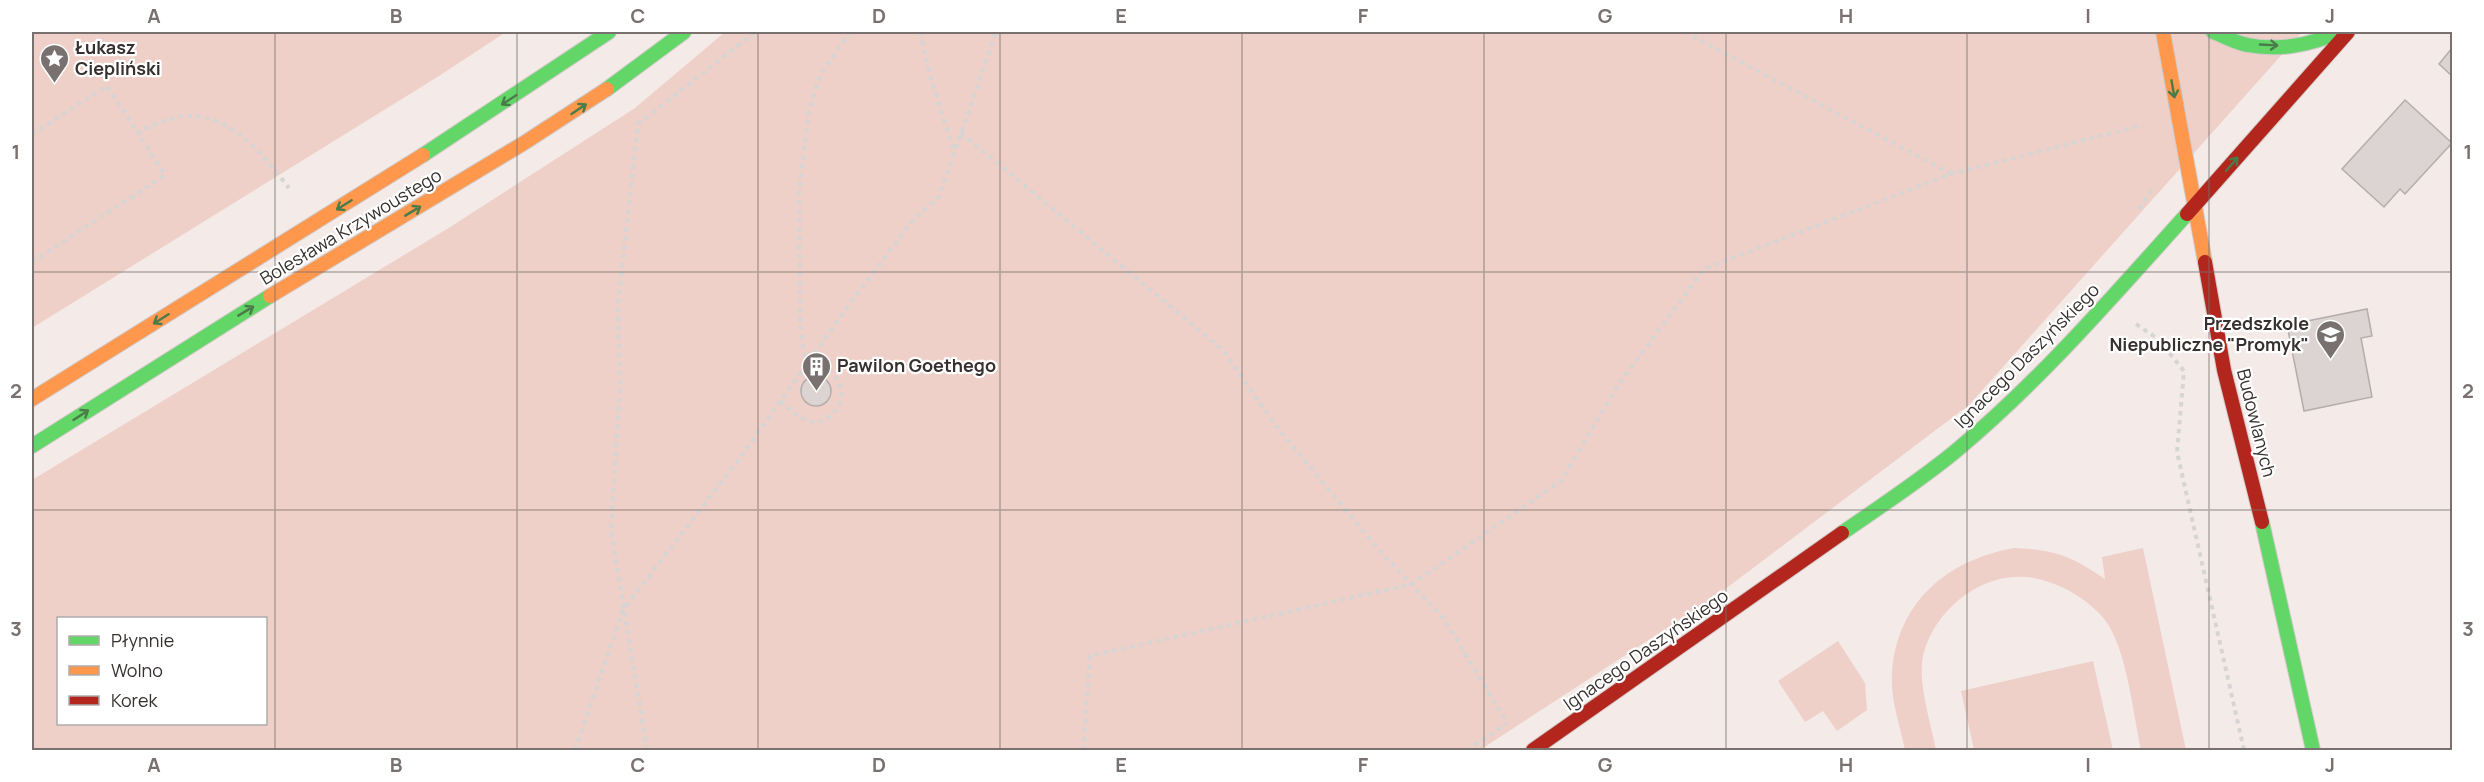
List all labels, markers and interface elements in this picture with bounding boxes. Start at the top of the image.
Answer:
text: A [147,2,161,29]
text: B [390,2,403,29]
text: C [631,2,645,29]
text: D [872,2,886,29]
text: E [1115,2,1127,29]
text: F [1358,2,1369,29]
text: G [1598,2,1613,29]
text: H [1839,2,1853,29]
text: I [2085,2,2091,29]
text: J [2325,2,2335,29]
place label: Łukasz Ciepliński [75,35,161,80]
one-way arrow [2258,40,2278,51]
place icon: Łukasz Ciepliński [38,42,70,84]
one-way arrow [2168,79,2179,98]
one-way arrow [501,94,518,106]
one-way arrow [571,103,587,115]
text: 1 [12,138,20,165]
text: 1 [2464,138,2472,165]
one-way arrow [2225,157,2239,172]
street label: Bolesława Krzywoustego [255,162,446,290]
one-way arrow [336,199,353,211]
one-way arrow [404,204,421,216]
street label: Ignacego Daszyńskiego [1949,278,2104,433]
one-way arrow [237,304,254,316]
place label: Przedszkole Niepubliczne "Promyk" [2109,311,2309,356]
one-way arrow [153,313,170,325]
school or university icon: Przedszkole Niepubliczne "Promyk" [2314,318,2346,360]
building icon: Pawilon Goethego [800,350,832,392]
place label: Pawilon Goethego [837,353,996,377]
street label: Budowlanych [2232,366,2282,479]
text: 2 [10,377,22,404]
text: 2 [2462,377,2474,404]
one-way arrow [72,408,89,420]
street label: Ignacego Daszyńskiego [1558,583,1733,715]
text: 3 [10,615,22,642]
text: 3 [2462,615,2474,642]
legend [57,617,267,725]
text: Płynnie [111,628,174,652]
text: Wolno [111,658,163,682]
text: Korek [111,688,158,712]
text: A [147,751,161,778]
text: B [390,751,403,778]
text: C [631,751,645,778]
text: D [872,751,886,778]
text: E [1115,751,1127,778]
text: F [1358,751,1369,778]
text: G [1598,751,1613,778]
text: H [1839,751,1853,778]
text: I [2085,751,2091,778]
text: J [2325,751,2335,778]

